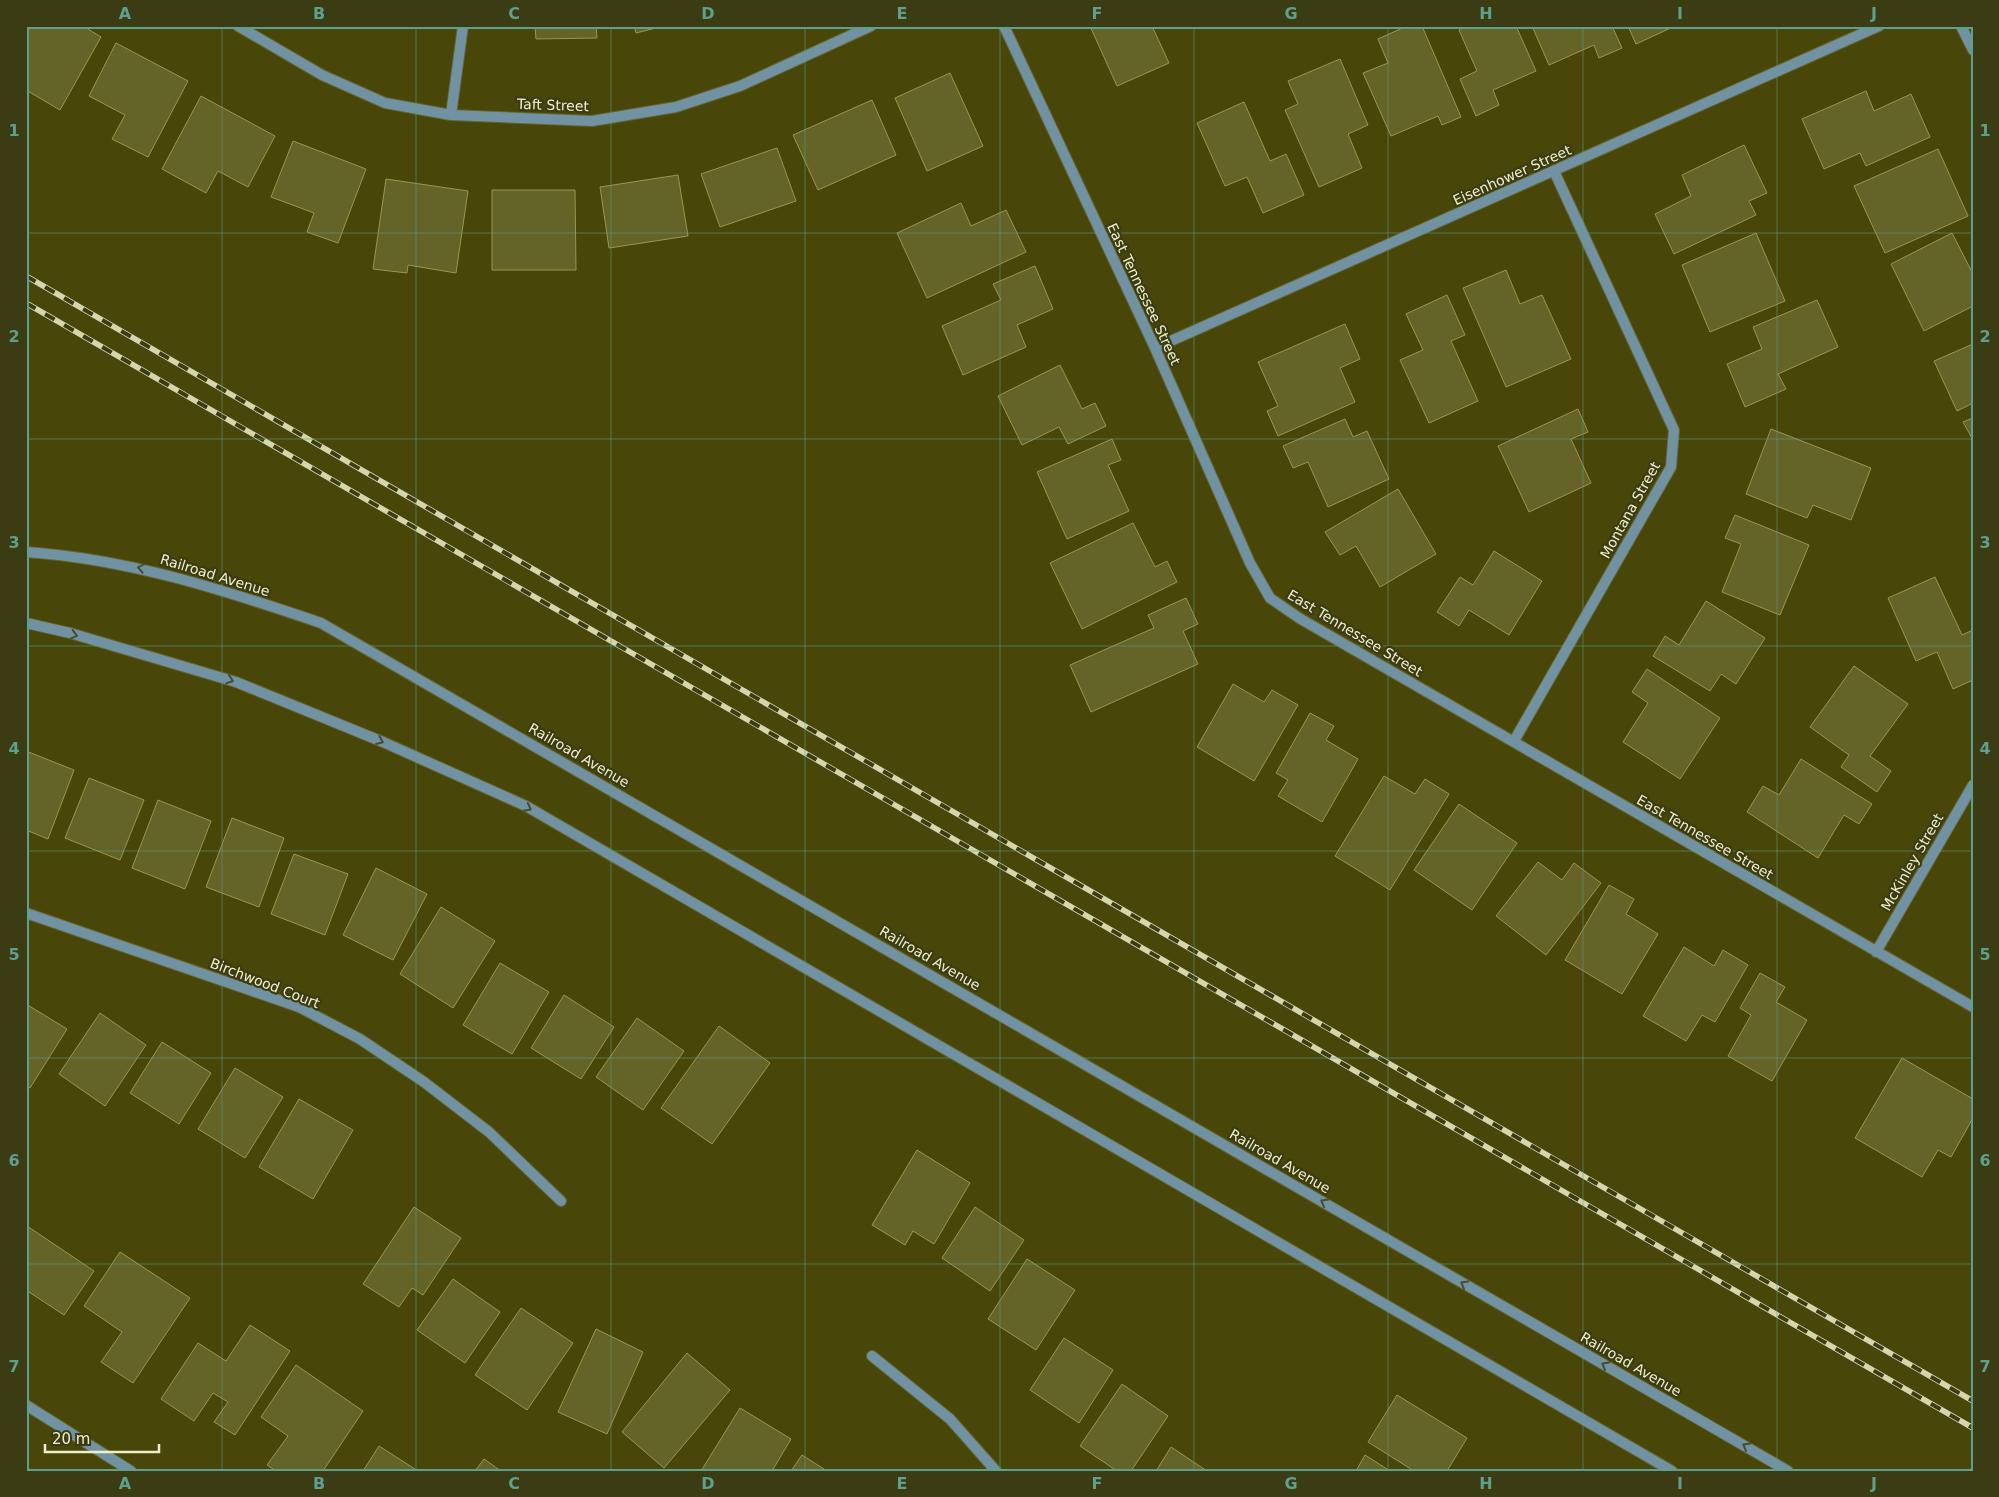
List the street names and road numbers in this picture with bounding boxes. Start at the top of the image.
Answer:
street label: Taft Street [516,96,590,114]
street label: Eisenhower Street [1450,142,1574,208]
street label: East Tennessee Street [1104,221,1184,368]
street label: Montana Street [1597,458,1663,561]
street label: Railroad Avenue [158,551,272,599]
street label: East Tennessee Street [1285,586,1426,680]
street label: Railroad Avenue [526,720,632,790]
street label: East Tennessee Street [1634,791,1776,883]
street label: McKinley Street [1878,810,1947,913]
street label: Railroad Avenue [877,923,983,993]
street label: Birchwood Court [208,955,322,1011]
street label: Railroad Avenue [1227,1126,1333,1196]
street label: Railroad Avenue [1578,1329,1684,1399]

